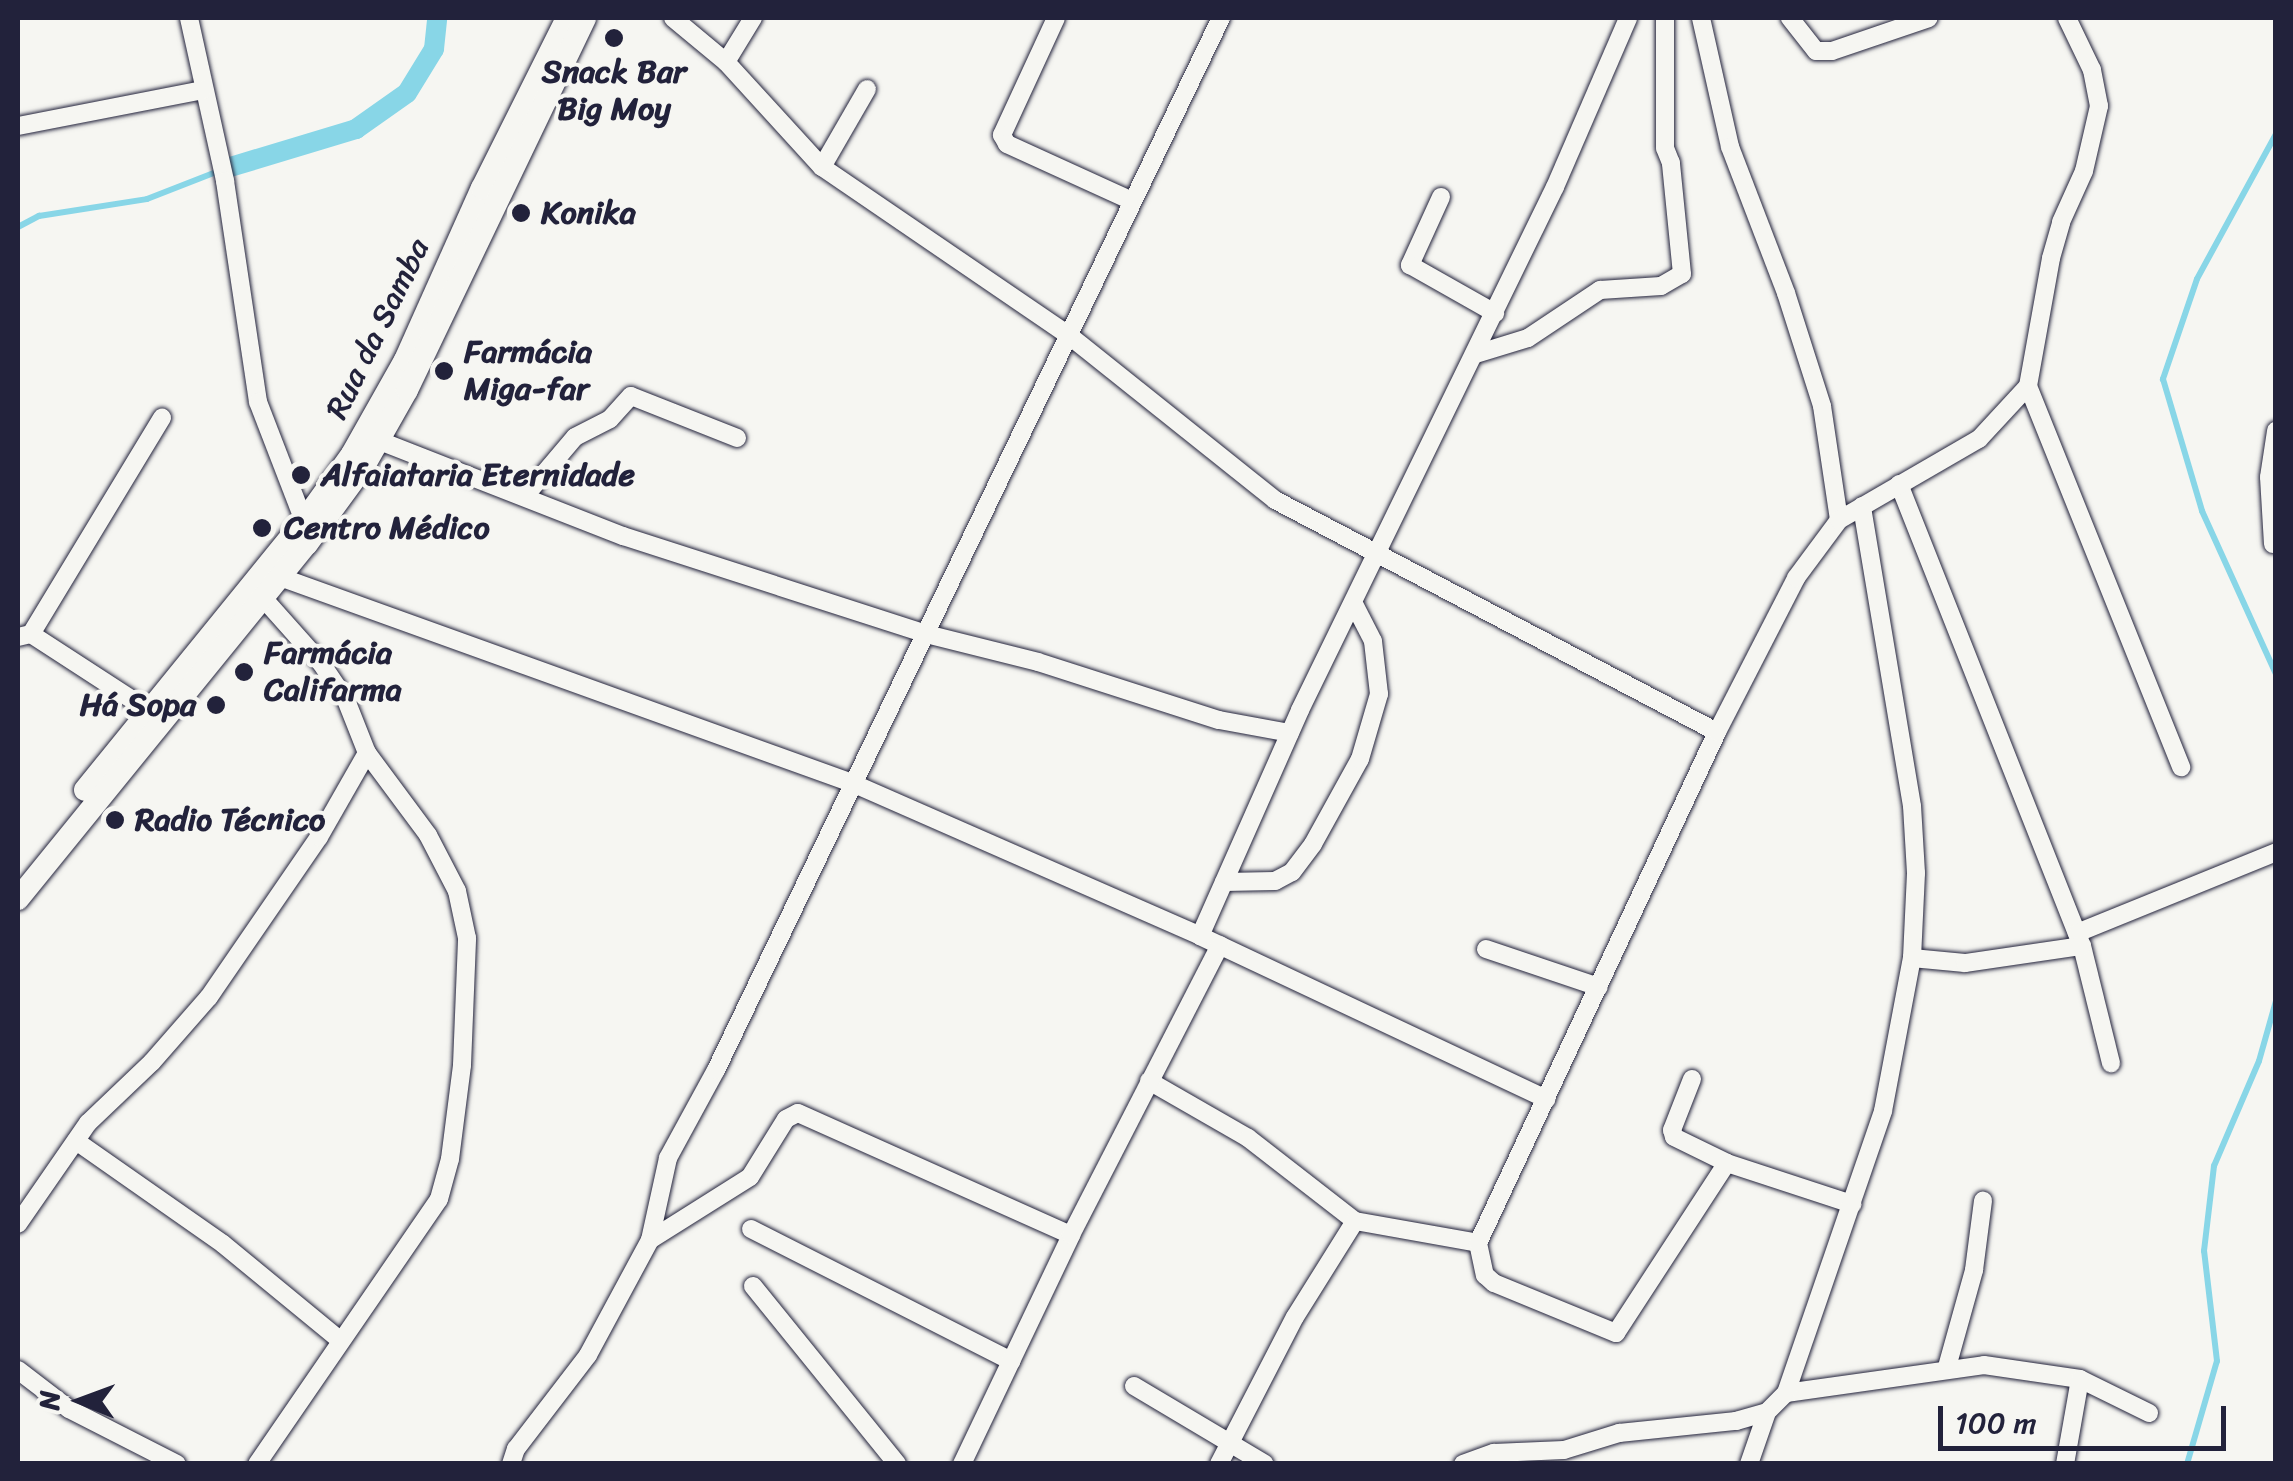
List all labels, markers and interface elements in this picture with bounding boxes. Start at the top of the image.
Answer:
marker: Snack Bar Big Moy [603,27,625,49]
place label: Snack Bar Big Moy [542,54,686,129]
place label: Konika [541,194,636,232]
marker: Konika [510,202,532,224]
street label: Rua da Samba [318,232,438,426]
place label: Farmácia Miga-far [464,334,592,409]
marker: Farmácia Miga-far [433,360,455,382]
place label: Alfaiataria Eternidade [321,456,635,494]
marker: Alfaiataria Eternidade [290,464,312,486]
place label: Centro Médico [284,509,490,547]
marker: Centro Médico [249,515,275,541]
place label: Farmácia Califarma [264,635,402,710]
marker: Farmácia Califarma [233,661,255,683]
place label: Há Sopa [80,686,196,724]
marker: Há Sopa [205,694,227,716]
place label: Radio Técnico [135,801,326,839]
marker: Radio Técnico [104,809,126,831]
north arrow [30,1351,130,1451]
scale bar [1943,1386,2230,1448]
text: N [25,1390,74,1411]
text: 100 m [1955,1396,2037,1450]

